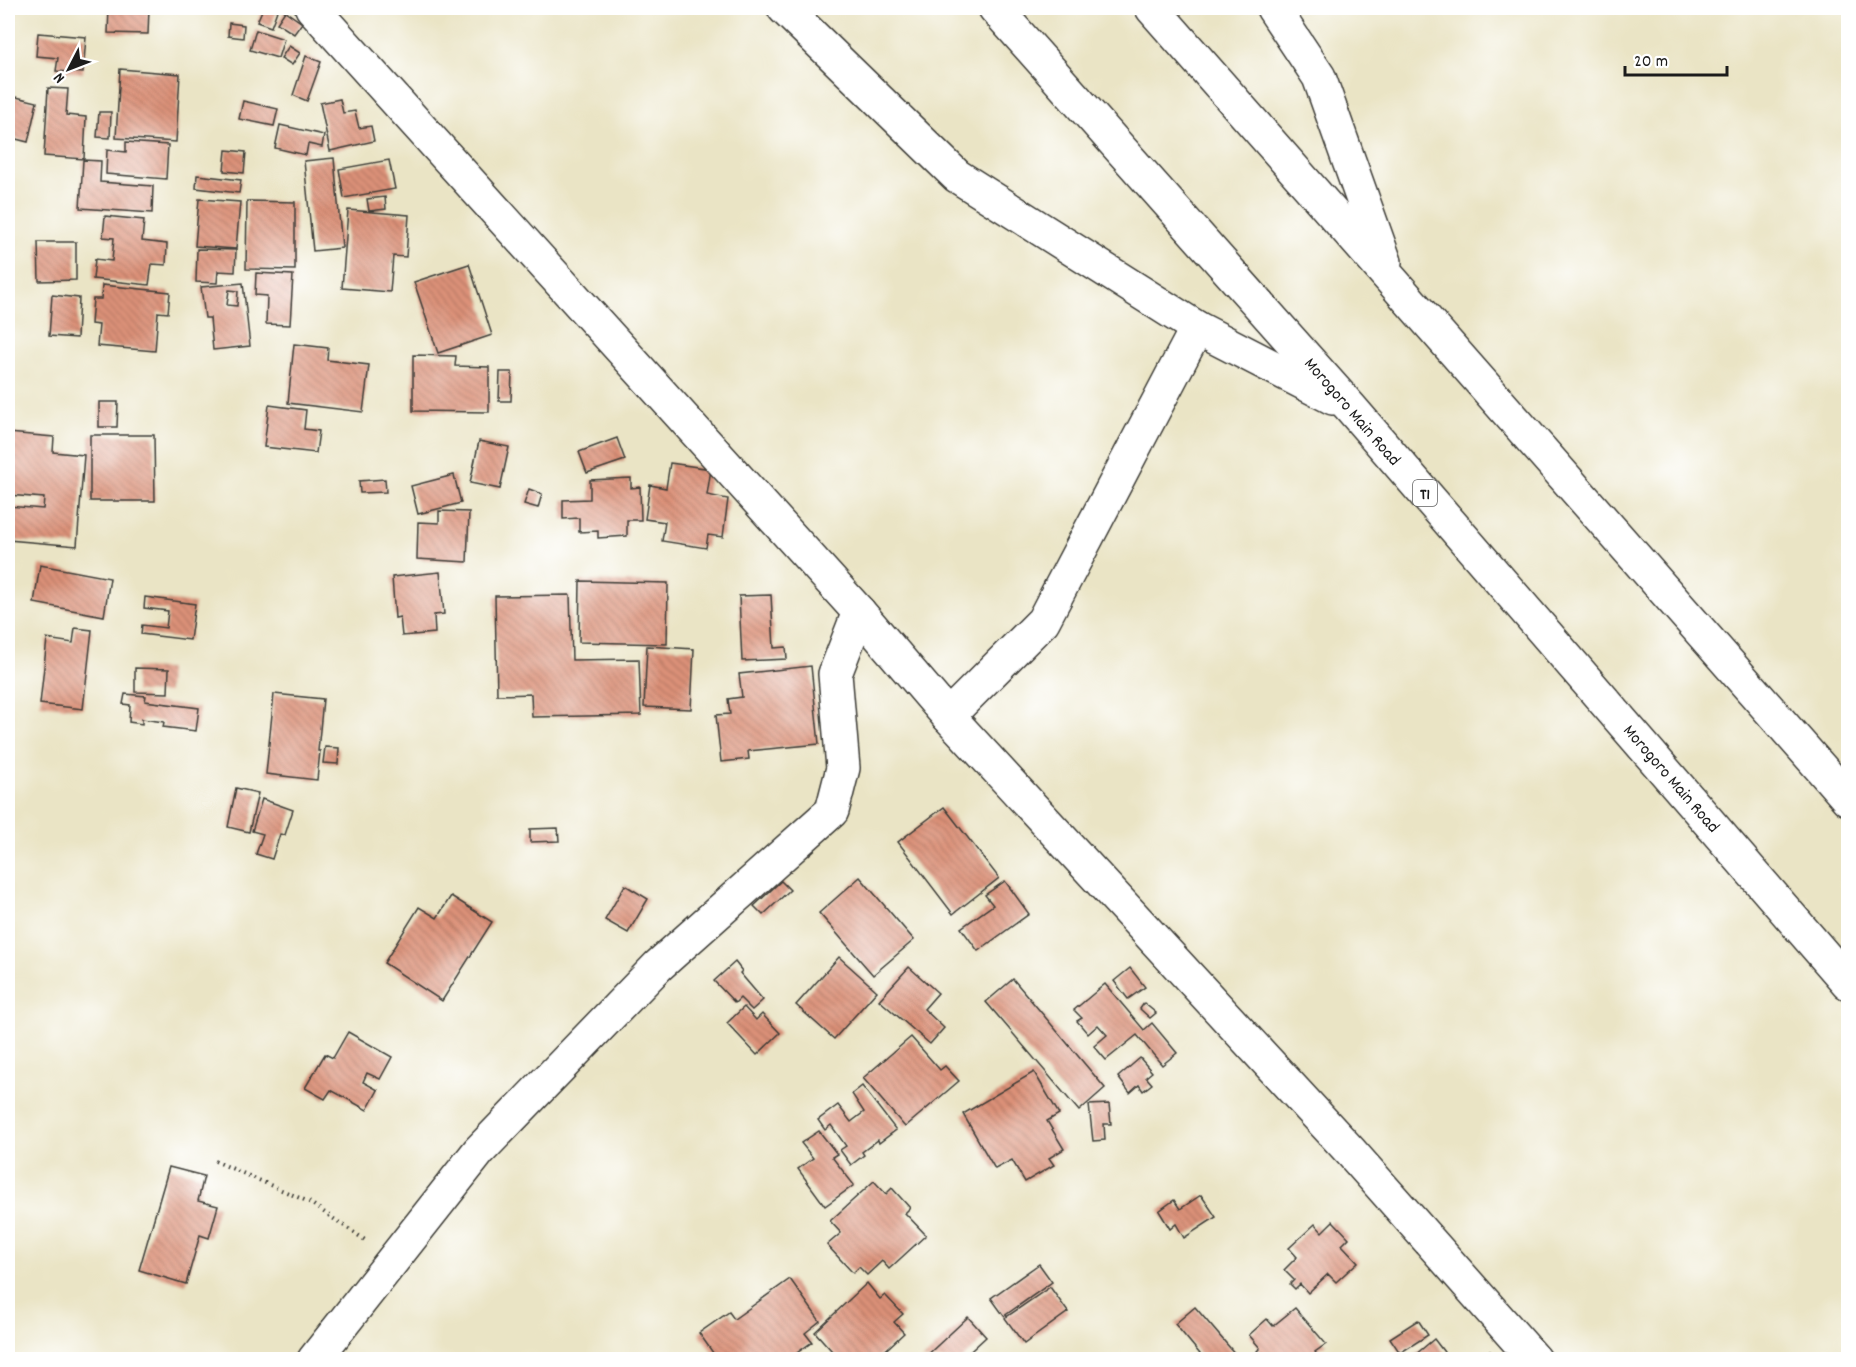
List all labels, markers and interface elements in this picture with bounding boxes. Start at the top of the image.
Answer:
north arrow [39,39,99,99]
scale bar [1625,39,1727,77]
text: 20 m [1634,50,1668,75]
text: N [48,67,71,88]
street label: Morogoro Main Road [1297,353,1405,472]
road number: T1 [1413,480,1437,506]
street label: Morogoro Main Road [1616,720,1724,839]

